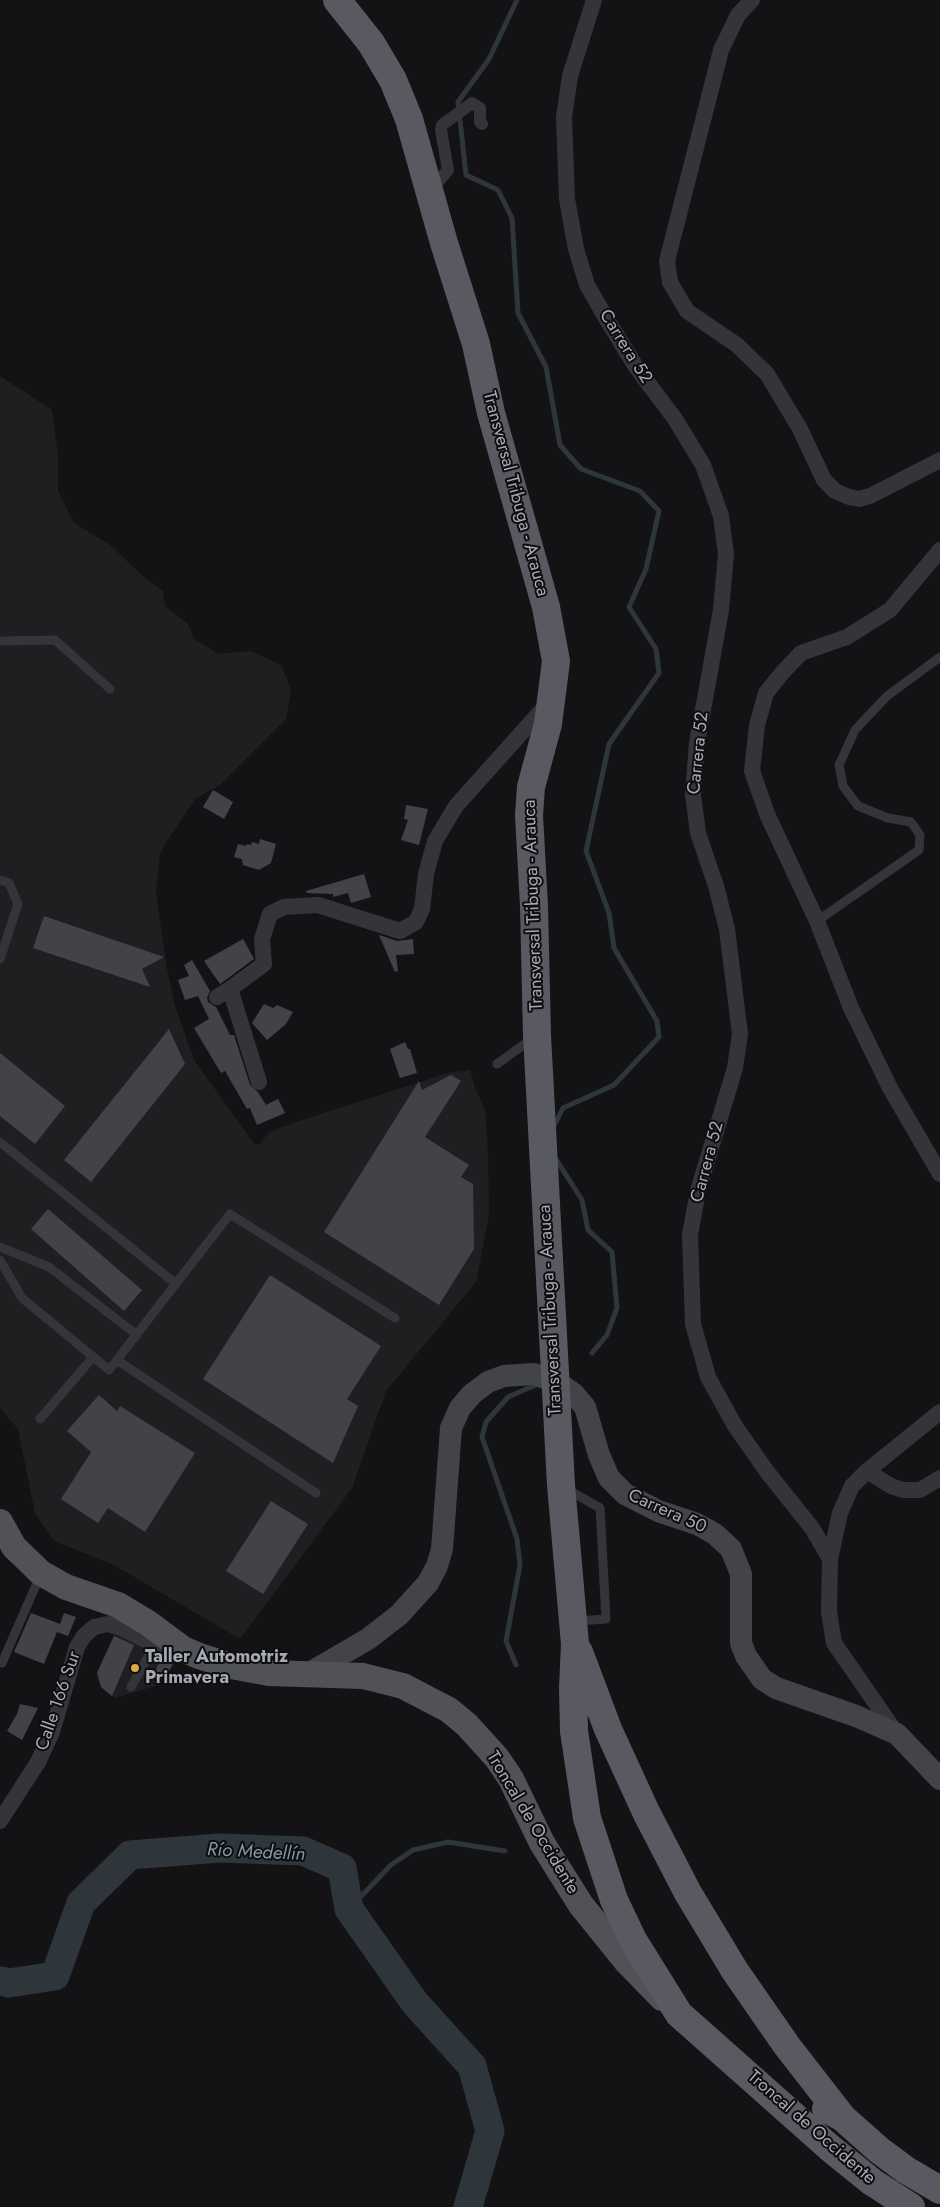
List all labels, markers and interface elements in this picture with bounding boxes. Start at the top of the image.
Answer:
street label: Carrera 52 [594,306,656,388]
street label: Transversal Tribuga - Arauca [477,389,553,599]
street label: Carrera 52 [684,711,714,795]
street label: Transversal Tribuga - Arauca [520,799,548,1011]
street label: Carrera 52 [687,1119,729,1205]
street label: Transversal Tribuga - Arauca [535,1204,567,1416]
street label: Carrera 50 [624,1485,710,1539]
place label: Taller Automotriz Primavera [145,1647,288,1690]
street label: Calle 166 Sur [32,1648,86,1754]
marker: Taller Automotriz Primavera [129,1662,141,1674]
street label: Troncal de Occidente [481,1748,583,1898]
water label: Río Medellín [206,1839,306,1867]
street label: Troncal de Occidente [743,2067,879,2189]

